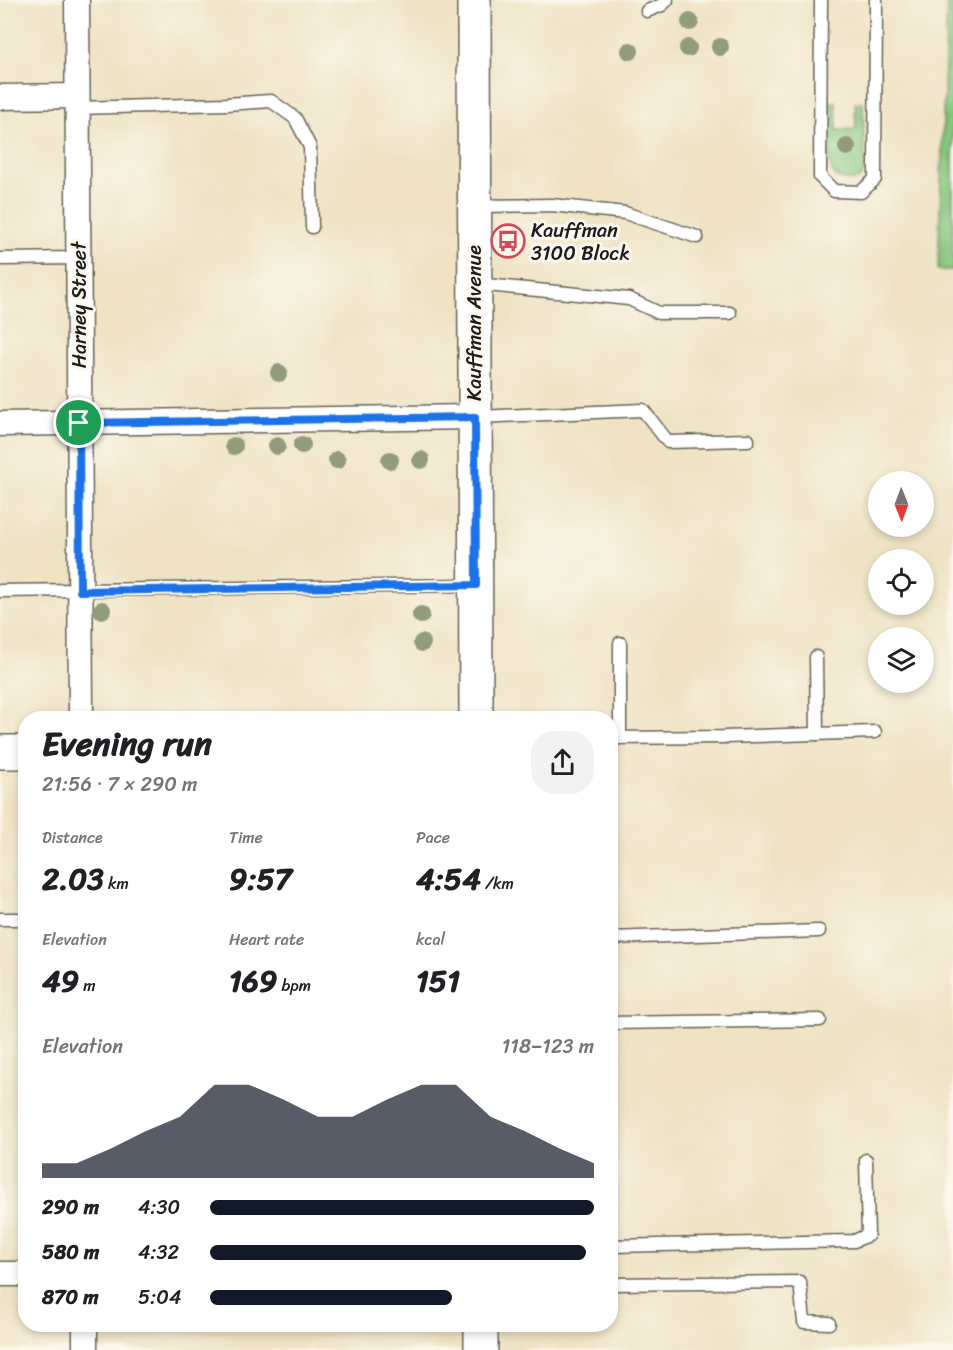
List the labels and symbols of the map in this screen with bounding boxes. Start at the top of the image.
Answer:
place label: Kauffman 3100 Block [531,213,630,271]
bus stop icon: Kauffman 3100 Block [490,223,526,259]
street label: Harney Street [62,241,97,368]
street label: Kauffman Avenue [457,245,492,401]
pin [53,397,104,448]
north arrow [868,471,934,537]

